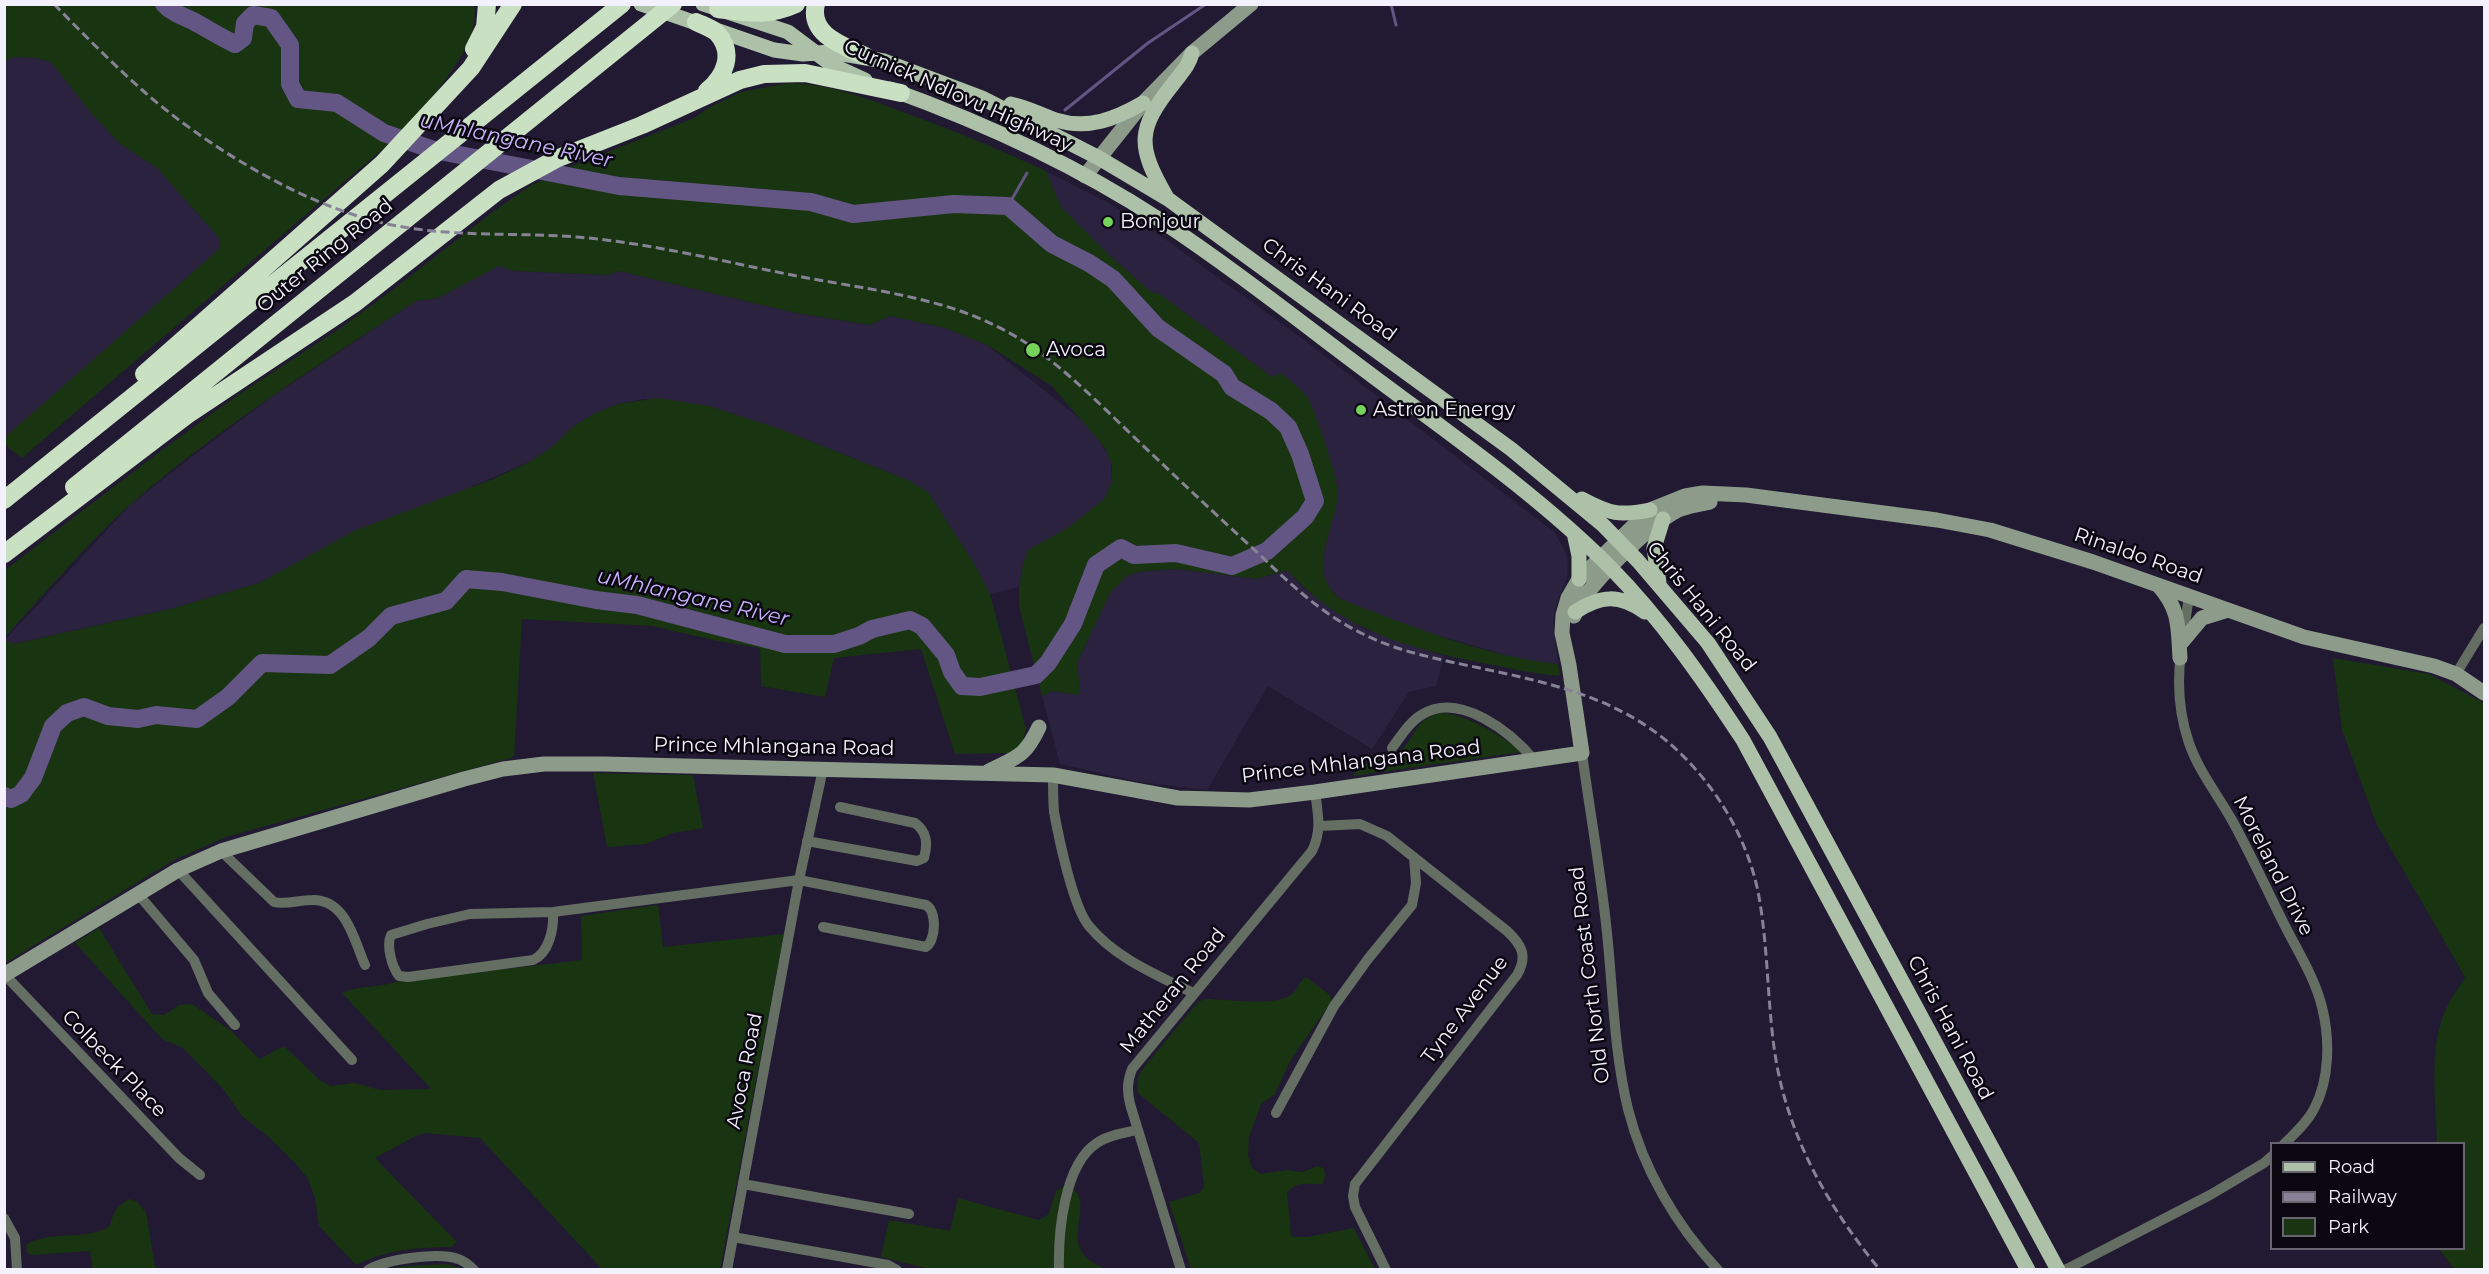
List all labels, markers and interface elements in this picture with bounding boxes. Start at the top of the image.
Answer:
street label: Curnick Ndlovu Highway [840,35,1076,157]
water label: uMhlangane River [417,108,615,174]
street label: Outer Ring Road [252,194,398,318]
place label: Bonjour [1120,210,1201,234]
marker: Bonjour [1101,215,1115,229]
street label: Chris Hani Road [1257,233,1401,347]
place label: Avoca [1046,338,1106,362]
marker: Avoca [1024,341,1042,359]
place label: Astron Energy [1373,398,1515,422]
marker: Astron Energy [1354,403,1368,417]
street label: Rinaldo Road [2071,523,2205,589]
street label: Chris Hani Road [1641,537,1761,677]
water label: uMhlangane River [594,564,792,632]
street label: Prince Mhlangana Road [653,733,895,761]
street label: Prince Mhlangana Road [1240,735,1482,789]
street label: Moreland Drive [2227,792,2319,940]
street label: Old North Coast Road [1565,865,1615,1085]
street label: Matheran Road [1115,923,1231,1059]
street label: Tyne Avenue [1417,951,1513,1069]
street label: Chris Hani Road [1902,952,1998,1104]
street label: Colbeck Place [57,1005,171,1123]
street label: Avoca Road [722,1011,768,1131]
legend [2270,1142,2465,1250]
text: Road [2328,1156,2375,1178]
text: Railway [2328,1186,2397,1208]
text: Park [2328,1216,2369,1238]

